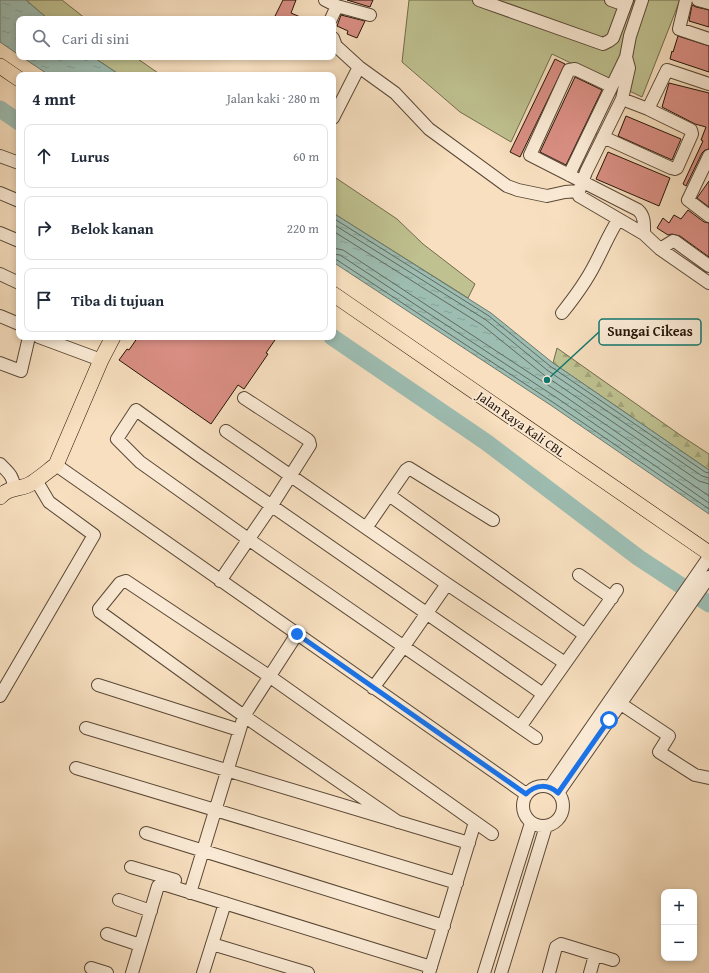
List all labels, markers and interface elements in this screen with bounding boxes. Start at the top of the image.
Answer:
search box [16,16,336,60]
icon: search [30,27,52,49]
text: Cari di sini [62,28,129,49]
text: 4 mnt [32,86,76,111]
text: Jalan kaki · 280 m [227,89,320,108]
icon: ahead [33,145,55,167]
text: Lurus [71,146,109,167]
text: 60 m [293,147,319,166]
icon: right [33,217,55,239]
text: Belok kanan [71,218,154,239]
text: 220 m [287,219,319,238]
icon: arrive [33,289,55,311]
text: Tiba di tujuan [71,290,164,311]
callout: Sungai Cikeas [599,319,701,345]
text: Sungai Cikeas [607,321,693,341]
street label: Jalan Raya Kali CBL [471,385,570,462]
route end [288,625,306,643]
route start [600,711,618,729]
map controls [661,889,697,961]
button: + [661,889,697,925]
button: − [661,925,697,961]

